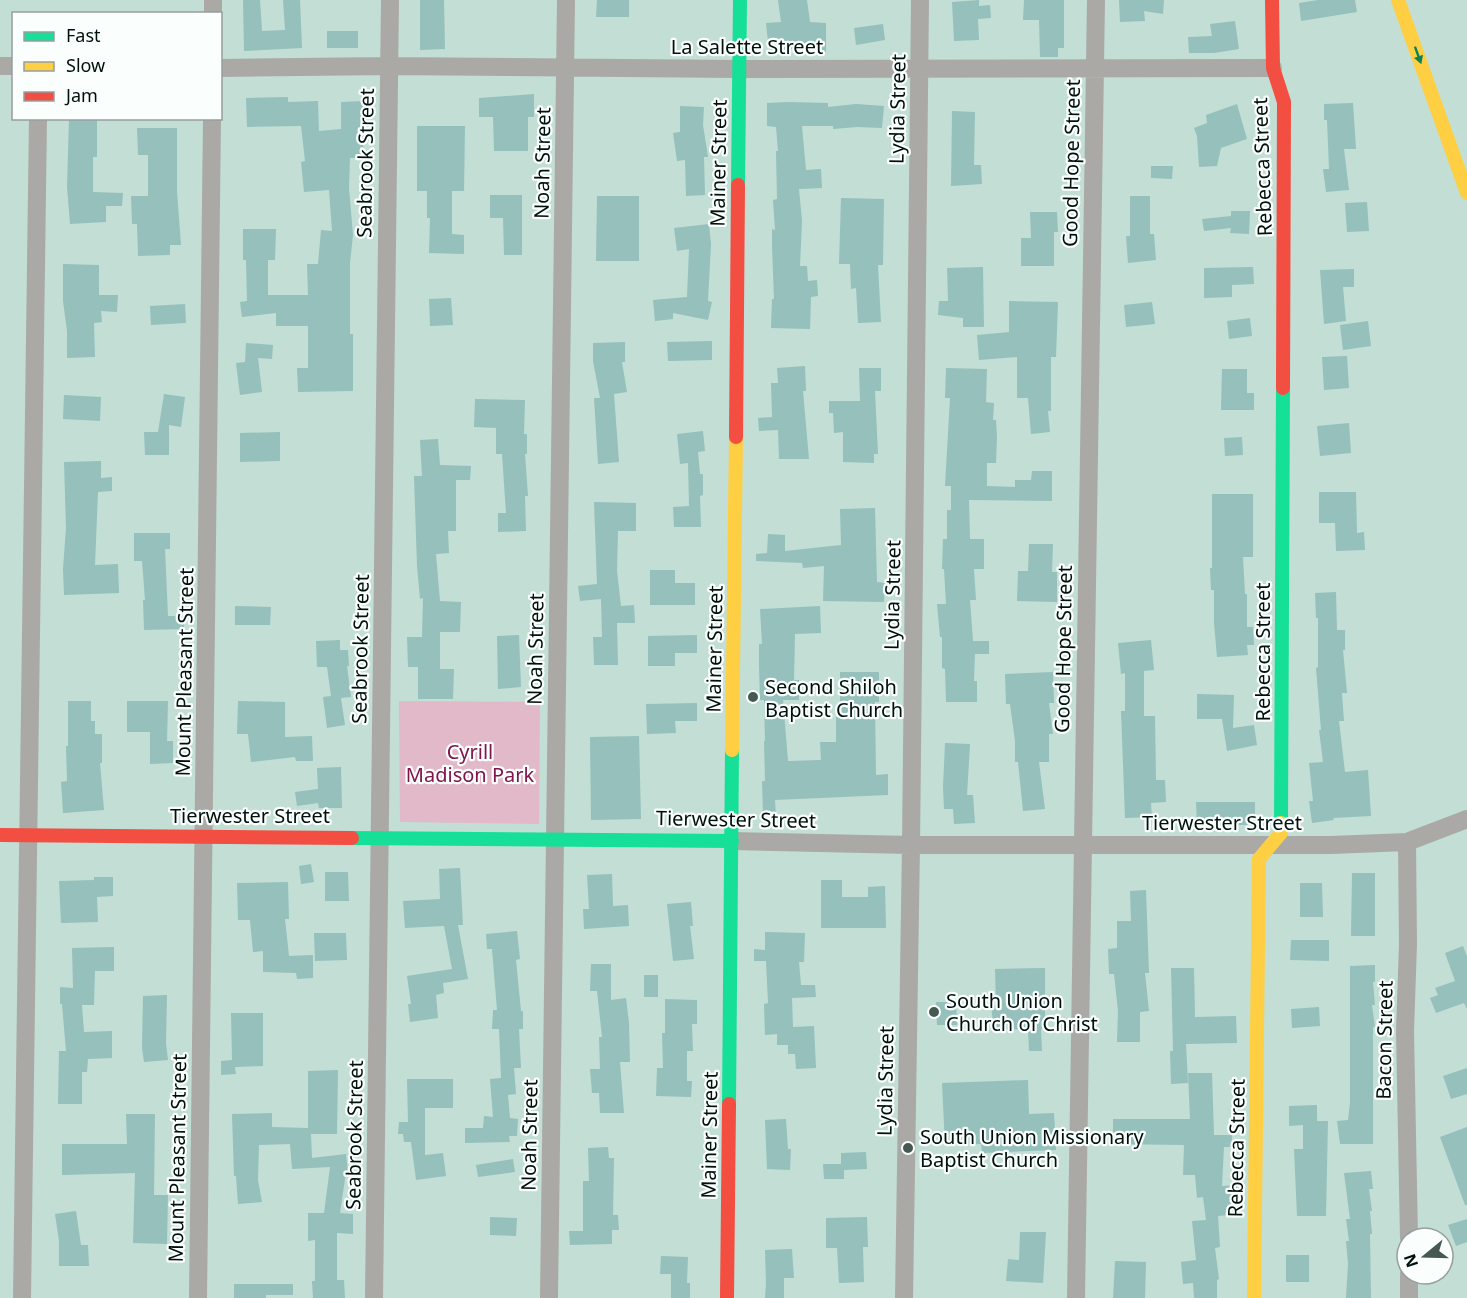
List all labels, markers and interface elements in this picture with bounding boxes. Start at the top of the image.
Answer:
legend [12,12,222,120]
text: Fast [66,23,101,47]
street label: La Salette Street [671,33,823,60]
one-way arrow [1414,46,1423,64]
text: Slow [66,53,105,77]
street label: Lydia Street [883,54,911,164]
street label: Good Hope Street [1056,79,1086,247]
text: Jam [64,83,98,107]
street label: Seabrook Street [350,88,380,238]
street label: Rebecca Street [1246,97,1278,237]
street label: Mainer Street [703,99,733,227]
street label: Noah Street [528,107,556,219]
street label: Lydia Street [878,540,906,650]
street label: Good Hope Street [1048,565,1078,733]
street label: Mount Pleasant Street [169,567,199,777]
street label: Seabrook Street [345,574,375,724]
street label: Rebecca Street [1249,583,1276,721]
street label: Mainer Street [699,585,729,713]
street label: Noah Street [521,593,549,705]
place label: Second Shiloh Baptist Church [765,673,903,723]
marker: Second Shiloh Baptist Church [746,690,760,704]
park label: Cyrill Madison Park [406,738,534,788]
street label: Tierwester Street [170,802,330,829]
street label: Tierwester Street [656,804,816,834]
street label: Tierwester Street [1142,809,1302,836]
street label: Bacon Street [1369,980,1399,1100]
place label: South Union Church of Christ [946,987,1098,1037]
marker: South Union Church of Christ [927,1005,941,1019]
street label: Lydia Street [871,1026,899,1136]
street label: Mount Pleasant Street [162,1053,192,1263]
street label: Seabrook Street [339,1060,369,1210]
street label: Mainer Street [694,1071,724,1199]
street label: Rebecca Street [1221,1078,1251,1218]
street label: Noah Street [515,1079,543,1191]
place label: South Union Missionary Baptist Church [920,1123,1145,1173]
marker: South Union Missionary Baptist Church [901,1141,915,1155]
north arrow [1395,1226,1455,1286]
text: N [1398,1251,1423,1271]

